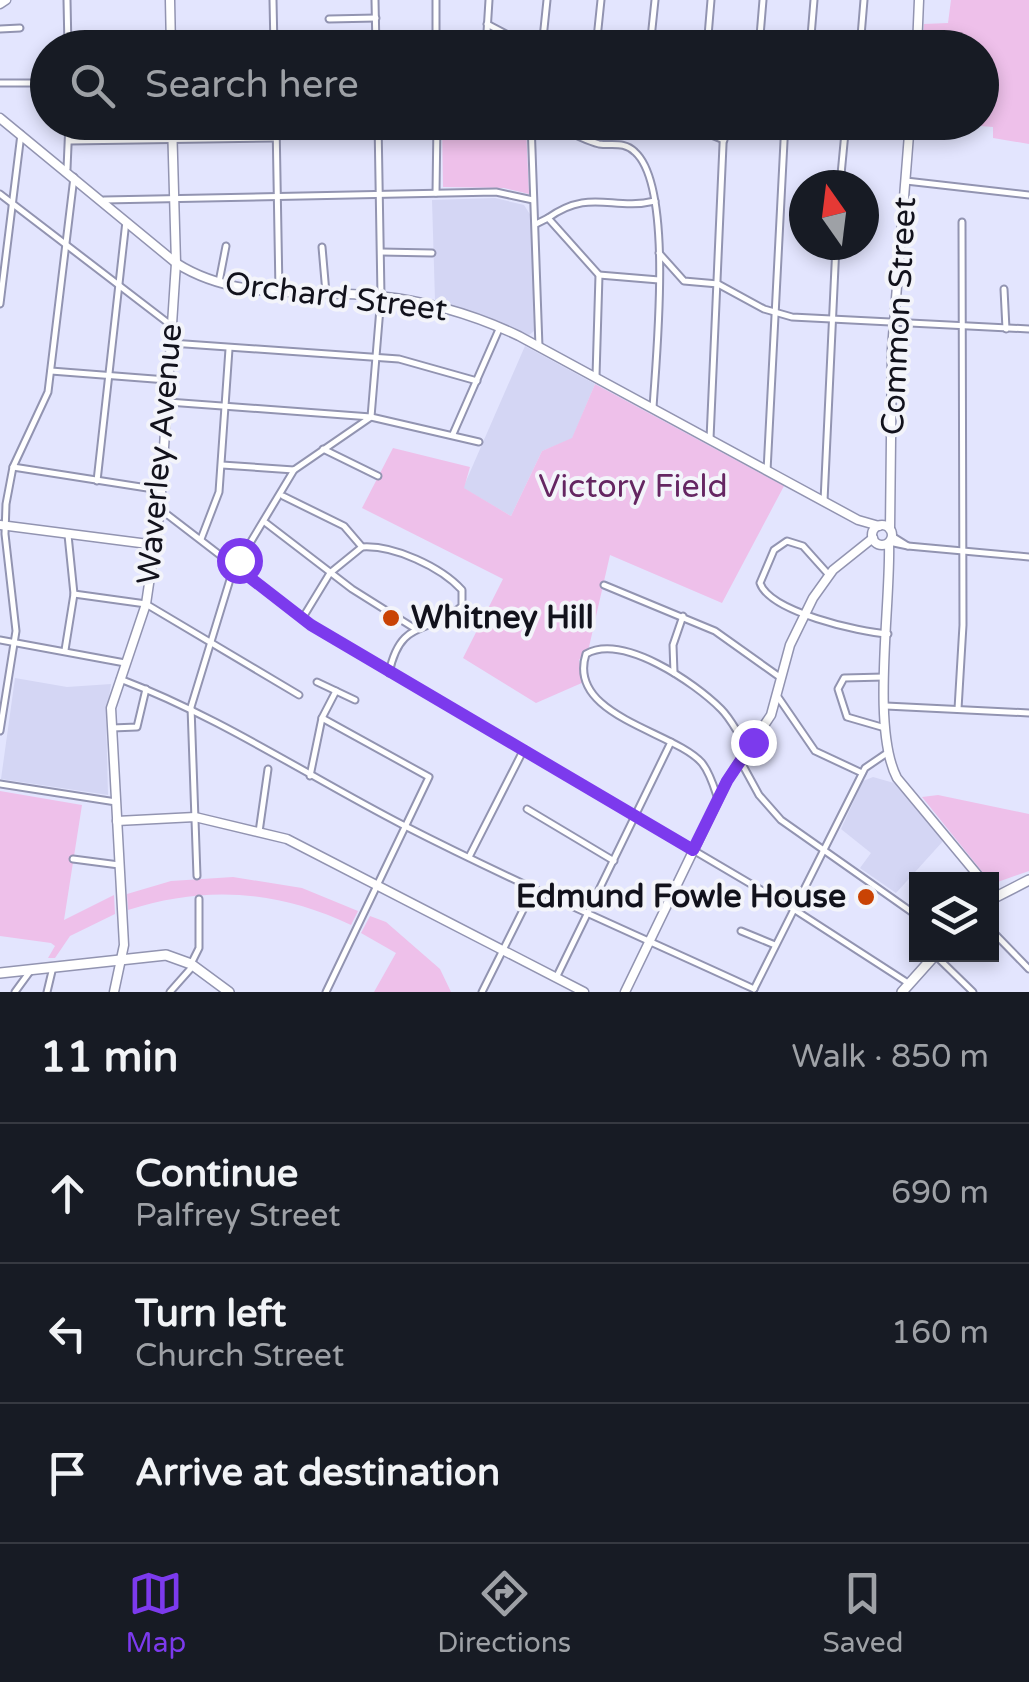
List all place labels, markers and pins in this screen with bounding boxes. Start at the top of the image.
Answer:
place label: Whitney Hill [411,599,594,637]
marker: Whitney Hill [380,607,402,629]
place label: Edmund Fowle House [516,878,846,916]
marker: Edmund Fowle House [855,886,877,908]

